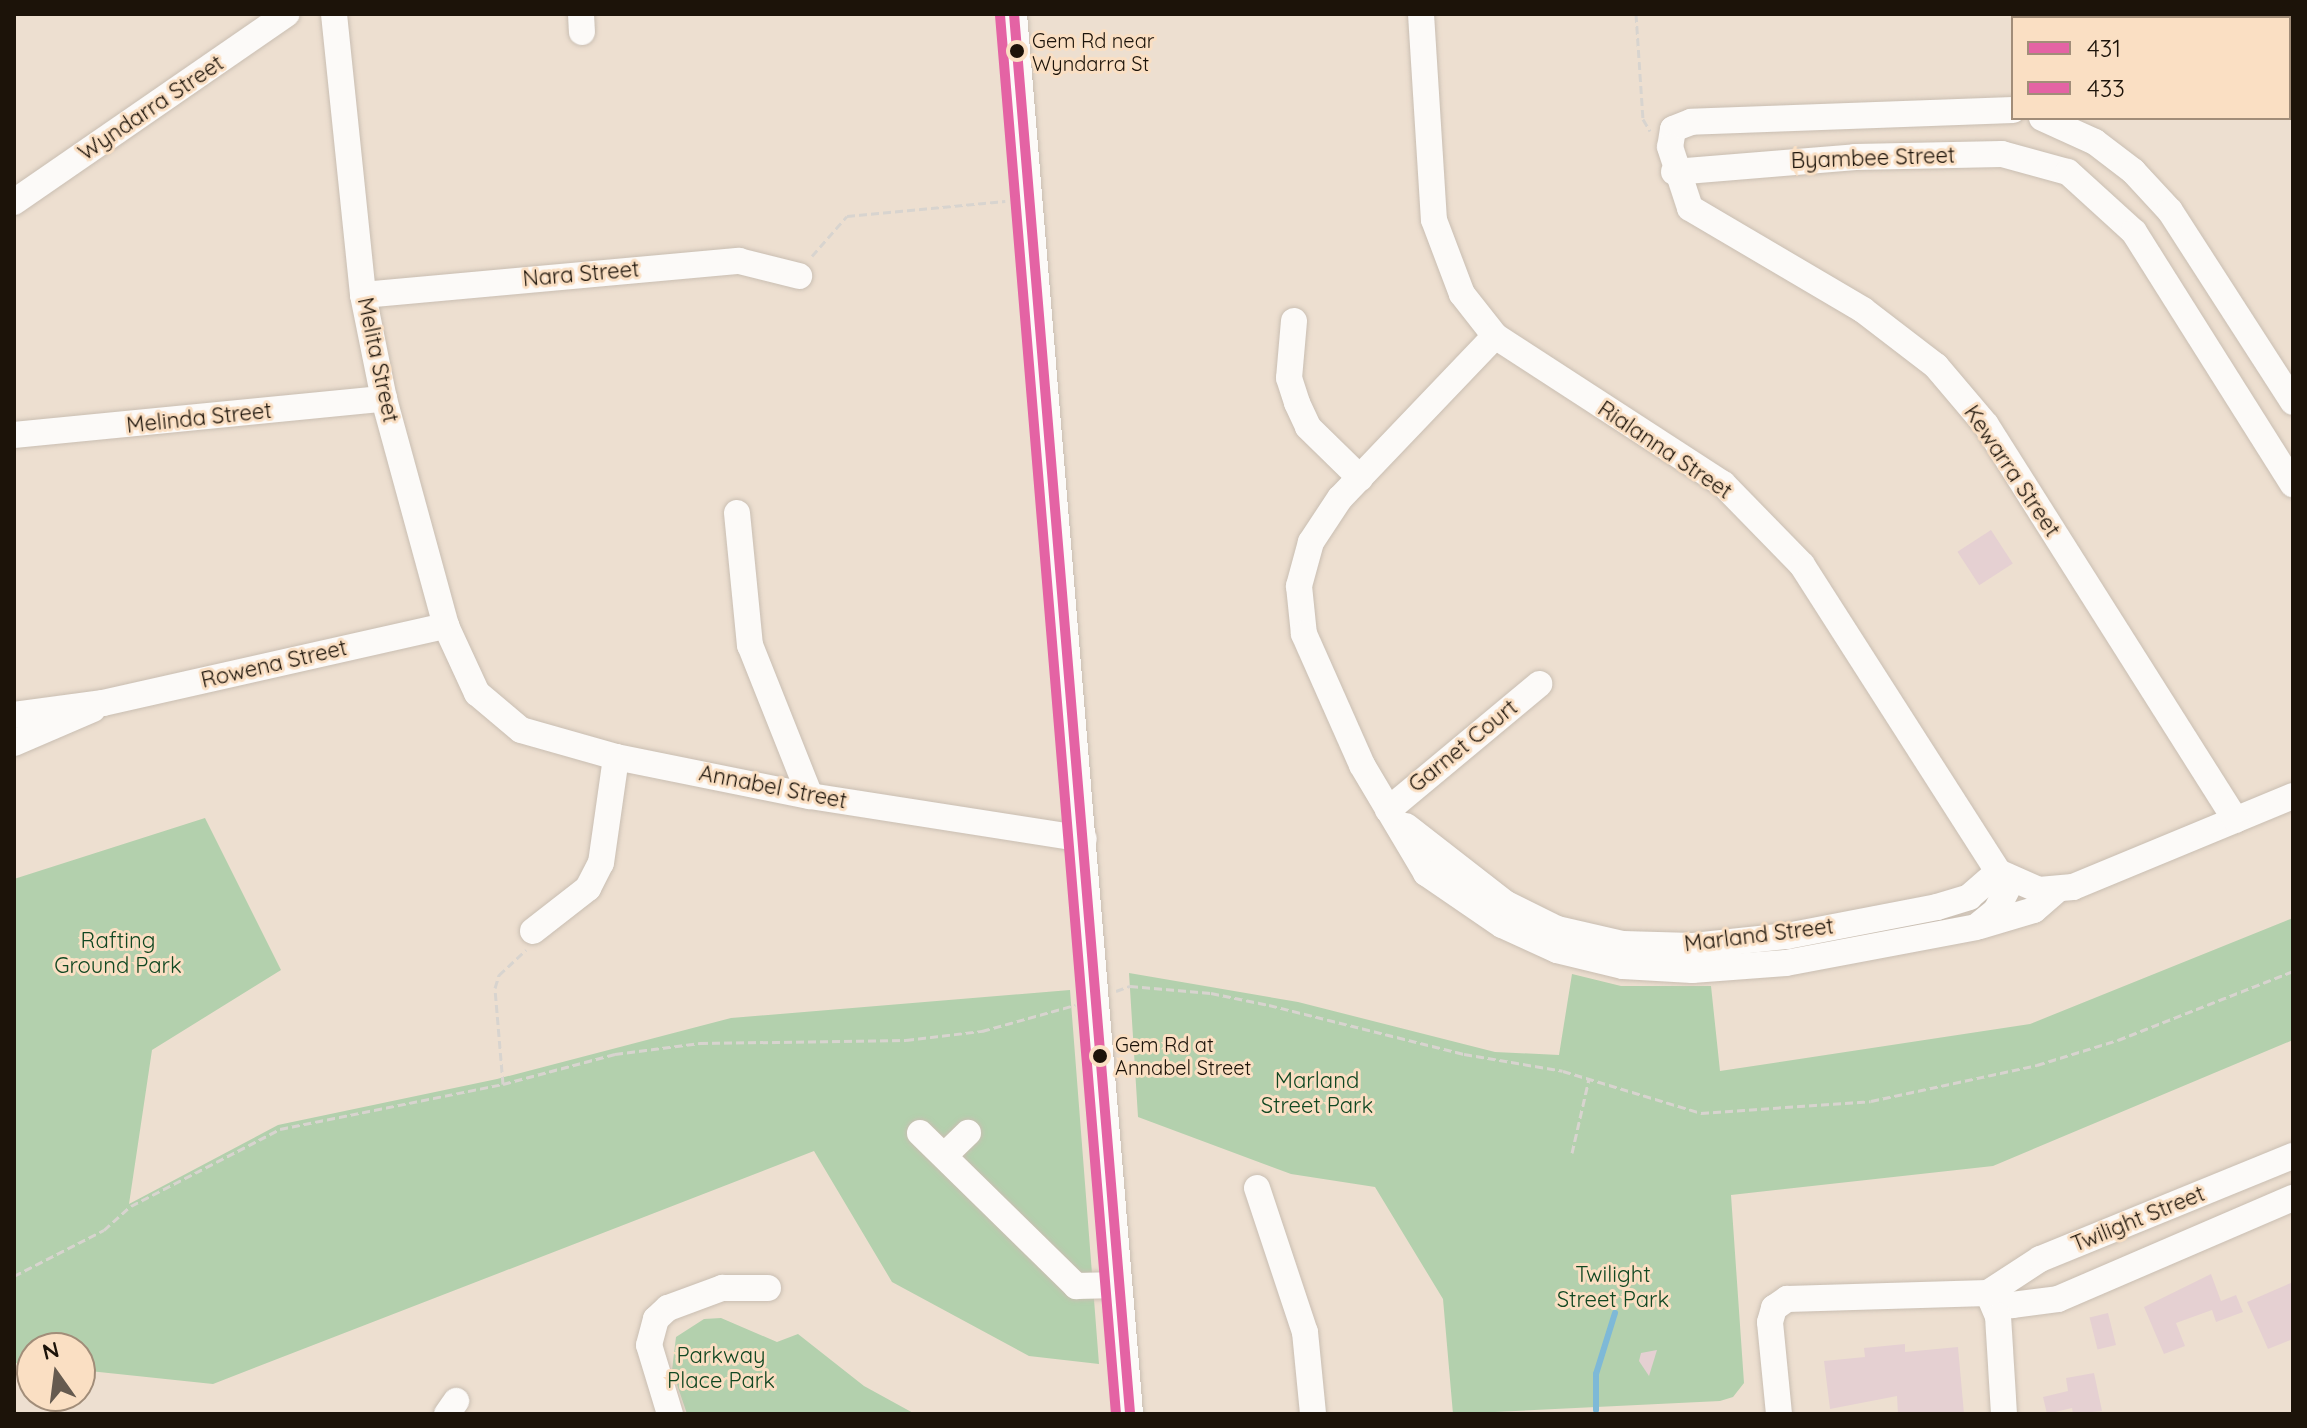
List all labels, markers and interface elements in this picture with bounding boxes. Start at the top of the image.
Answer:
legend [2011,16,2291,120]
place label: Gem Rd near Wyndarra St [1032,28,1155,75]
text: 431 [2087,33,2121,63]
marker: Gem Rd near Wyndarra St [1009,43,1025,59]
street label: Wyndarra Street [73,50,229,166]
text: 433 [2087,73,2125,103]
street label: Byambee Street [1790,142,1956,174]
street label: Nara Street [522,256,640,292]
street label: Melita Street [352,295,404,425]
street label: Rialanna Street [1593,395,1737,505]
street label: Melinda Street [125,397,273,439]
street label: Kewarra Street [1958,400,2066,542]
street label: Rowena Street [198,634,350,694]
street label: Garnet Court [1403,694,1523,798]
street label: Annabel Street [697,760,849,814]
street label: Marland Street [1683,913,1835,957]
park label: Rafting Ground Park [54,927,182,978]
place label: Gem Rd at Annabel Street [1115,1032,1251,1079]
marker: Gem Rd at Annabel Street [1092,1048,1108,1064]
park label: Marland Street Park [1261,1067,1373,1118]
street label: Twilight Street [2067,1180,2209,1258]
park label: Twilight Street Park [1557,1261,1669,1312]
north arrow [16,1332,96,1412]
text: N [39,1335,62,1366]
park label: Parkway Place Park [667,1342,775,1394]

